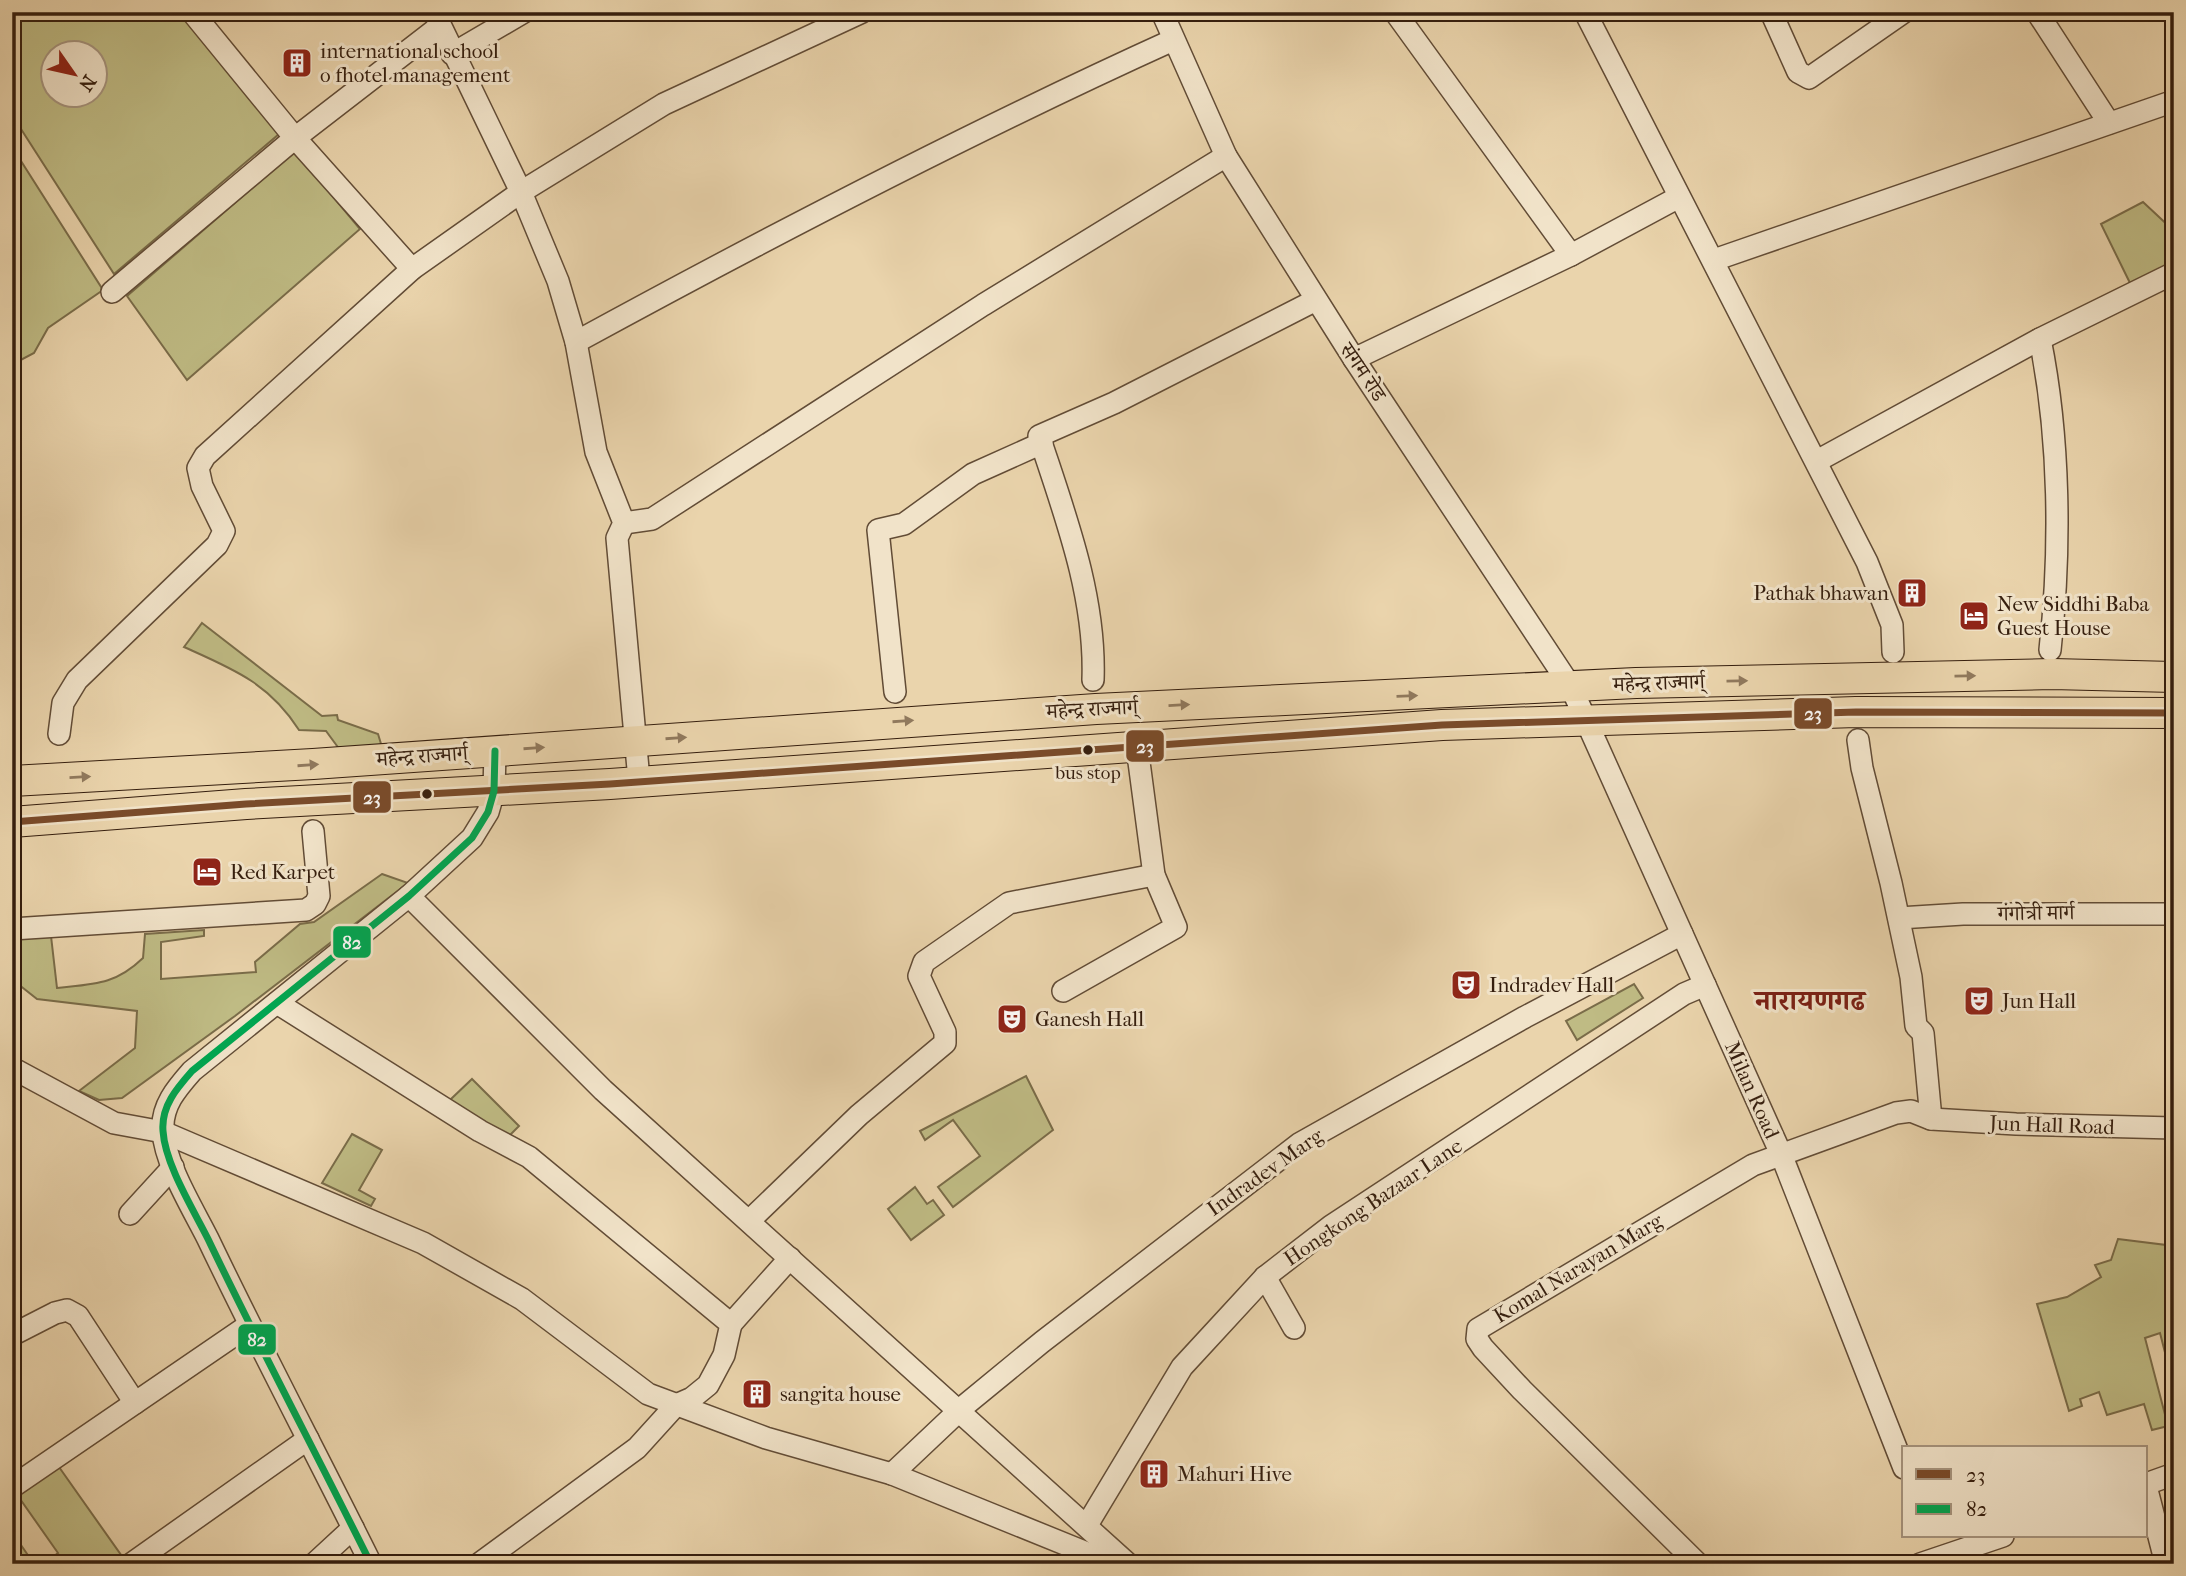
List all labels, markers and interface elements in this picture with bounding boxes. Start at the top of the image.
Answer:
north arrow [38,38,108,108]
place label: international school o fhotel management [320,39,511,87]
building icon: international school o fhotel management [280,46,314,80]
text: N [74,71,100,96]
street label: संगम रोड [1334,338,1392,406]
building icon: Pathak bhawan [1895,576,1929,610]
place label: Pathak bhawan [1753,581,1889,605]
place label: New Siddhi Baba Guest House [1997,592,2149,640]
hotel icon: New Siddhi Baba Guest House [1957,599,1991,633]
street label: महेन्द्र राज्मार्ग् [1612,669,1709,698]
one-way arrow [1954,670,1976,682]
one-way arrow [1727,675,1749,686]
one-way arrow [1396,690,1418,701]
street label: महेन्द्र राज्मार्ग् [1045,694,1142,724]
line badge: 23 [1793,697,1833,730]
one-way arrow [1168,699,1190,710]
text: 23 [1804,703,1822,725]
one-way arrow [892,716,914,727]
line badge: 23 [1125,729,1165,763]
one-way arrow [666,732,688,743]
text: 23 [1136,736,1154,758]
street label: महेन्द्र राज्मार्ग् [374,741,472,772]
one-way arrow [524,742,546,753]
marker: bus stop [1081,743,1095,757]
one-way arrow [297,759,319,770]
place label: bus stop [1054,762,1121,784]
one-way arrow [70,772,92,783]
line badge: 23 [352,780,392,814]
text: 23 [363,787,381,809]
unlabelled marker [420,787,434,801]
hotel icon: Red Karpet [190,855,224,889]
place label: Red Karpet [230,860,336,884]
street label: गंगोत्री मार्ग [1996,900,2076,926]
line badge: 82 [332,925,372,959]
text: 82 [342,932,362,954]
theatre icon: Indradev Hall [1449,968,1483,1002]
place label: Indradev Hall [1489,973,1614,997]
district label: नारायणगढ [1753,984,1867,1017]
theatre icon: Jun Hall [1962,984,1996,1018]
place label: Jun Hall [2000,989,2076,1013]
theatre icon: Ganesh Hall [995,1002,1029,1036]
place label: Ganesh Hall [1035,1007,1144,1031]
street label: Milan Road [1720,1037,1784,1143]
street label: Jun Hall Road [1987,1111,2116,1139]
street label: Indradev Marg [1202,1123,1328,1221]
street label: Hongkong Bazaar Lane [1279,1133,1467,1271]
street label: Komal Narayan Marg [1489,1208,1667,1328]
line badge: 82 [237,1323,277,1356]
text: 82 [247,1329,267,1351]
building icon: sangita house [740,1377,774,1411]
place label: sangita house [780,1382,901,1406]
legend [1902,1446,2148,1538]
building icon: Mahuri Hive [1137,1457,1171,1491]
place label: Mahuri Hive [1177,1462,1292,1486]
text: 23 [1966,1463,1985,1487]
text: 82 [1966,1497,1988,1521]

